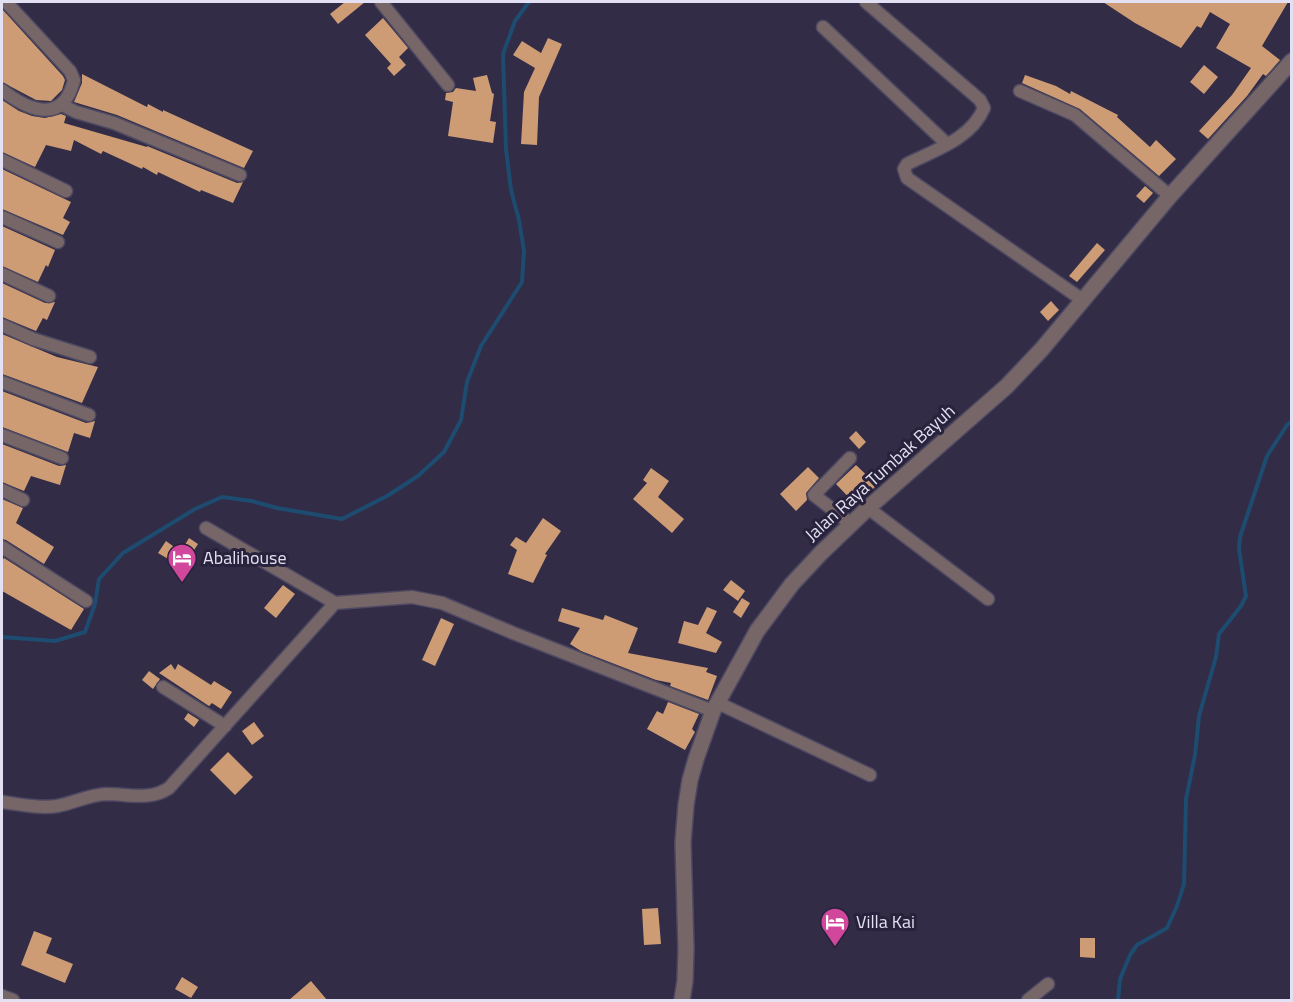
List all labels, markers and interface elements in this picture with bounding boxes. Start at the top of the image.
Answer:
street label: Jalan Raya Tumbak Bayuh [799,398,961,548]
hotel icon: Abalihouse [166,542,198,584]
place label: Abalihouse [203,544,287,571]
hotel icon: Villa Kai [819,906,851,948]
place label: Villa Kai [856,908,915,935]

